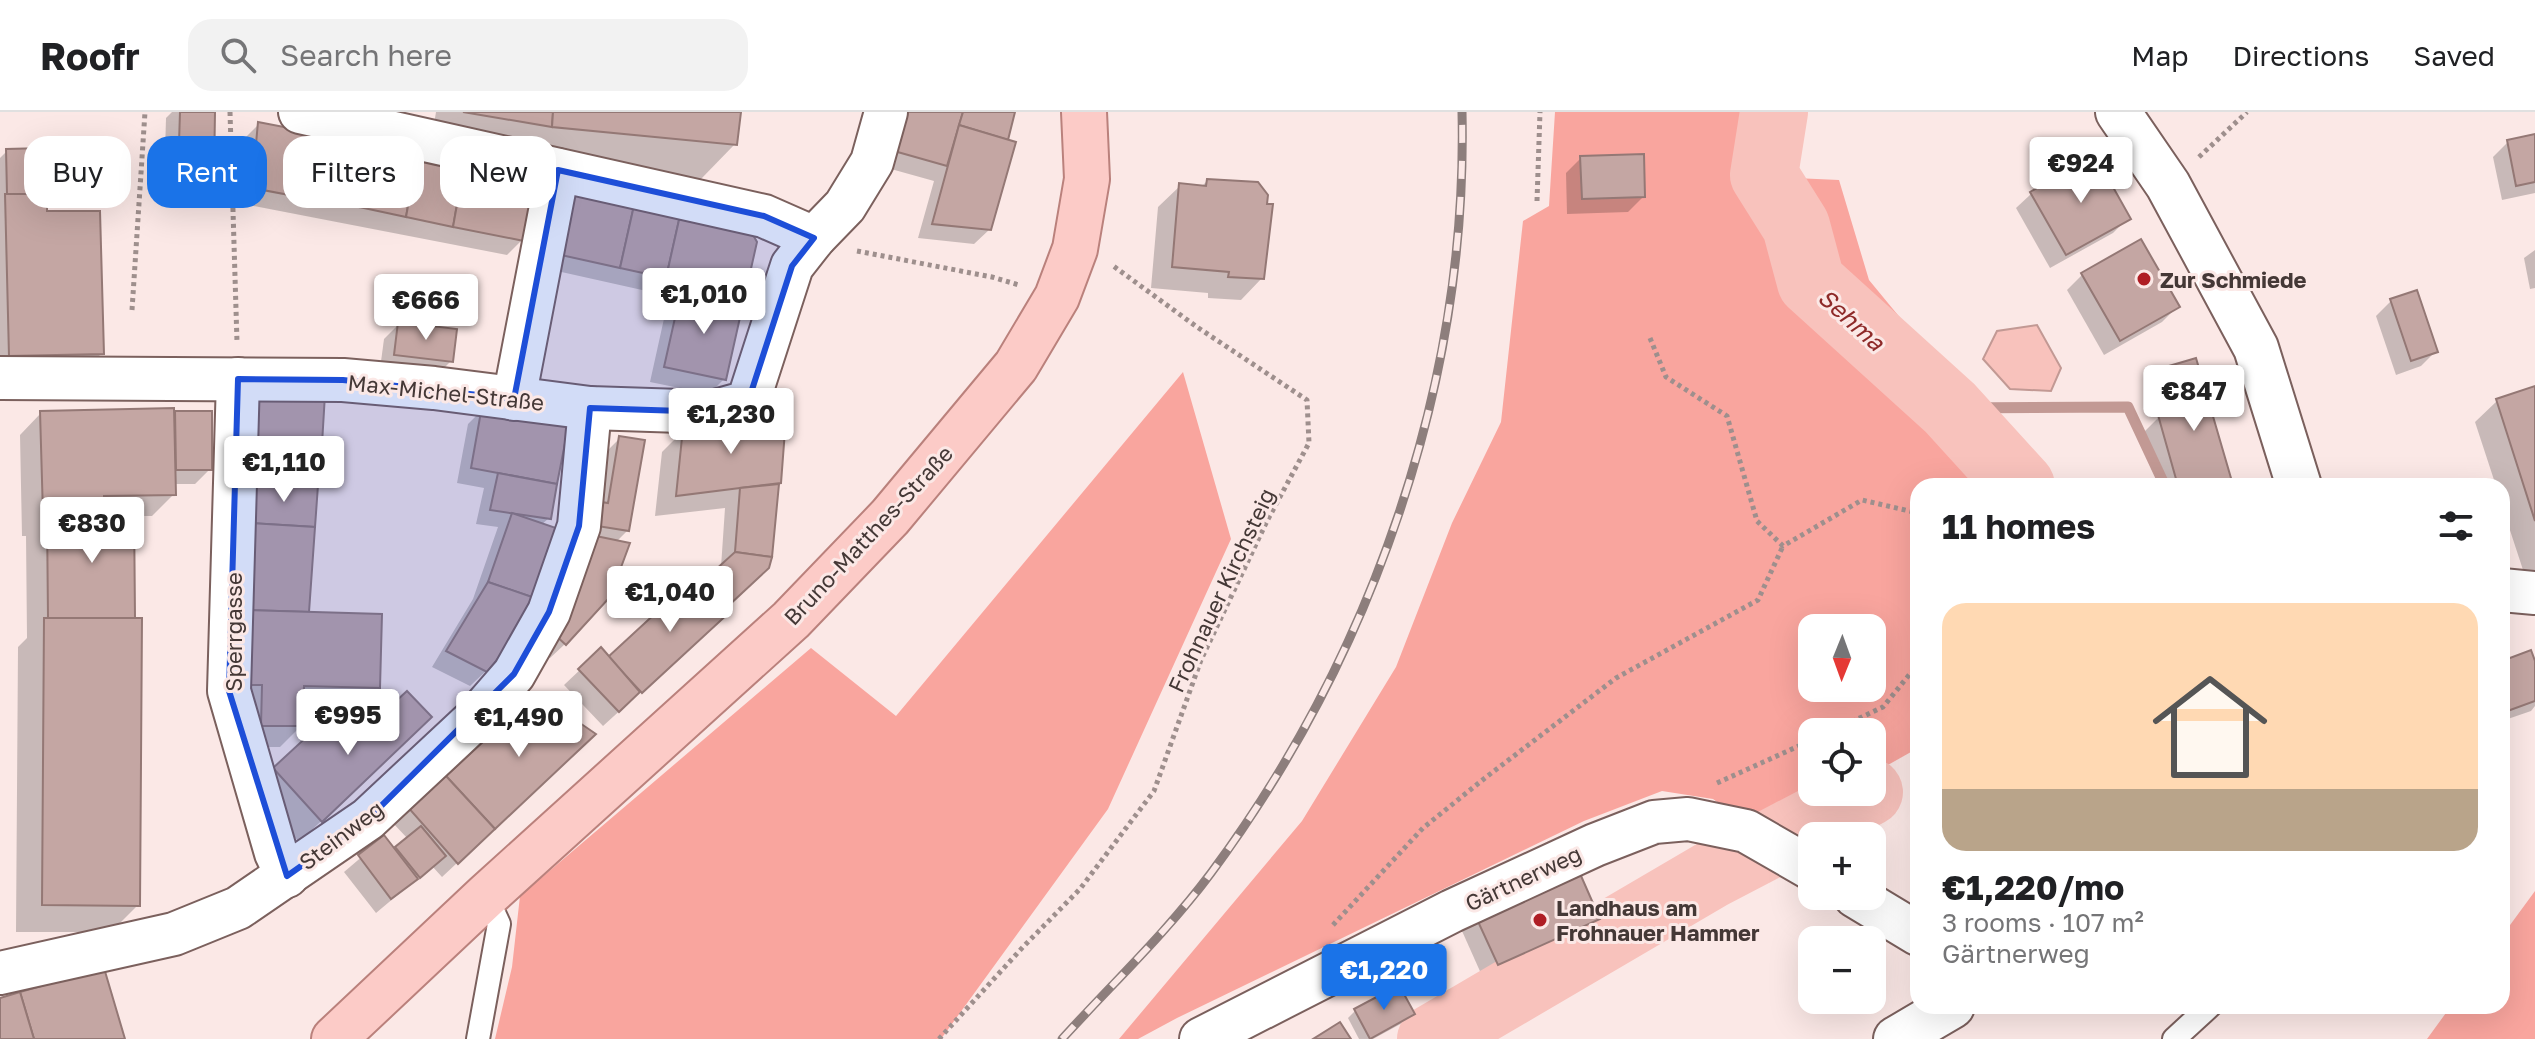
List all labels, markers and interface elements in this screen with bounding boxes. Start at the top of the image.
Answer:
search box [188,19,748,91]
text: Roofr [40,33,140,78]
icon: search [216,33,260,77]
text: Search here [280,37,452,73]
text: Map [2131,39,2188,72]
text: Directions [2232,39,2369,72]
text: Saved [2413,39,2495,72]
chip: Buy [24,136,131,208]
chip: Rent [147,136,267,208]
chip: Filters [283,136,424,208]
chip: New [440,136,556,208]
pin: €924 [2034,137,2128,205]
text: €924 [2048,147,2114,178]
place label: Zur Schmiede [2160,266,2307,293]
pin: €1,010 [639,268,769,336]
marker: Zur Schmiede [2135,270,2153,288]
pin: €666 [379,274,473,342]
text: €1,010 [660,278,748,309]
water label: Sehma [1813,282,1892,357]
text: €666 [392,284,460,315]
pin: €847 [2147,365,2241,433]
street label: Max-Michel-Straße [346,368,546,416]
text: €847 [2161,375,2227,406]
pin: €1,230 [666,388,796,456]
text: €1,230 [687,398,775,429]
pin: €1,110 [219,436,349,504]
street label: Bruno-Matthes-Straße [778,440,958,630]
text: €1,110 [242,446,326,477]
street label: Frohnauer Kirchsteig [1162,484,1280,696]
pin: €830 [45,497,139,565]
icon: filters [2434,504,2478,548]
text: 11 homes [1942,506,2095,546]
text: €830 [58,507,126,538]
pin: €1,040 [605,566,735,634]
street label: Sperrgasse [220,572,247,692]
text: €1,040 [625,576,715,607]
north arrow [1798,614,1886,702]
map controls [1798,614,1886,1014]
icon: home [2138,655,2282,799]
pin: €995 [301,689,395,757]
pin: €1,490 [454,691,584,759]
text: €995 [314,699,382,730]
text: €1,490 [474,701,564,732]
button: locate [1798,718,1886,806]
street label: Steinweg [294,795,388,875]
button: + [1798,822,1886,910]
street label: Gärtnerweg [1461,839,1585,917]
text: €1,220/mo [1942,867,2124,907]
place label: Landhaus am Frohnauer Hammer [1556,894,1760,946]
text: 3 rooms · 107 m² [1942,907,2144,938]
marker: Landhaus am Frohnauer Hammer [1531,911,1549,929]
button: − [1798,926,1886,1014]
text: Gärtnerweg [1942,938,2090,969]
pin: €1,220 [1319,944,1449,1012]
text: €1,220 [1340,954,1428,985]

